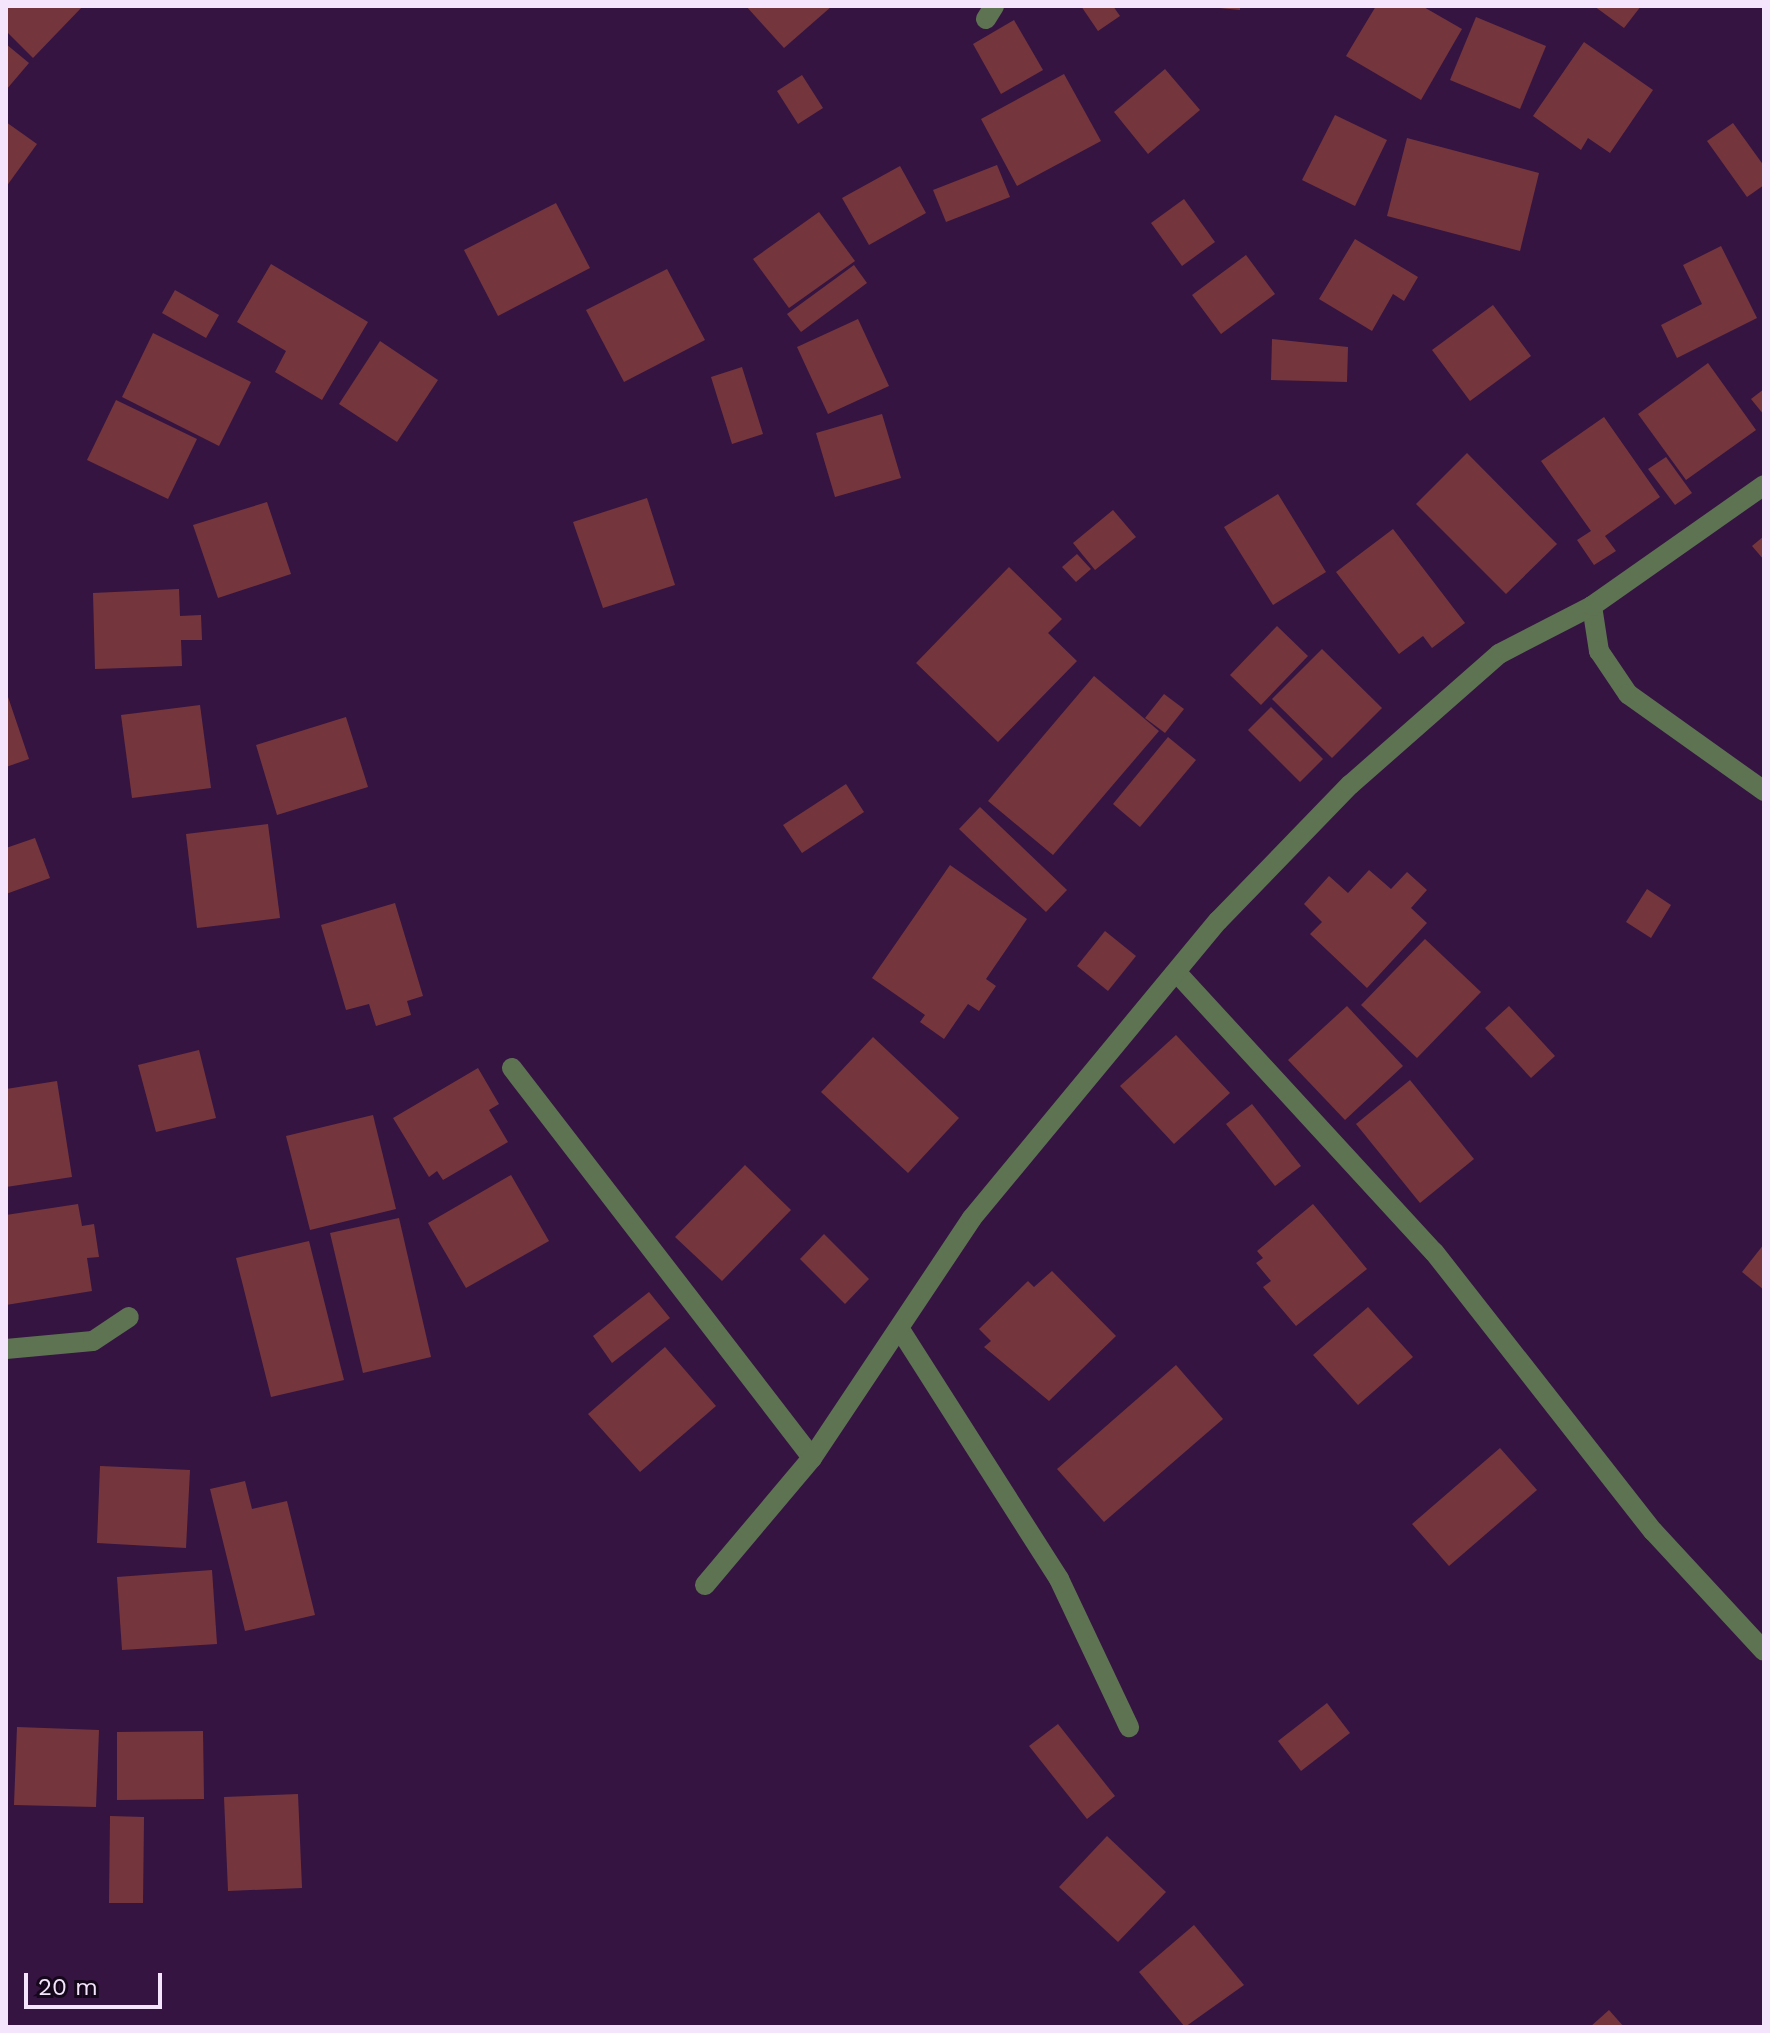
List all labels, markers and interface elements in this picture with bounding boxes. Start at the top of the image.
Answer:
scale bar [28,1957,166,2007]
text: 20 m [38,1973,98,2001]

